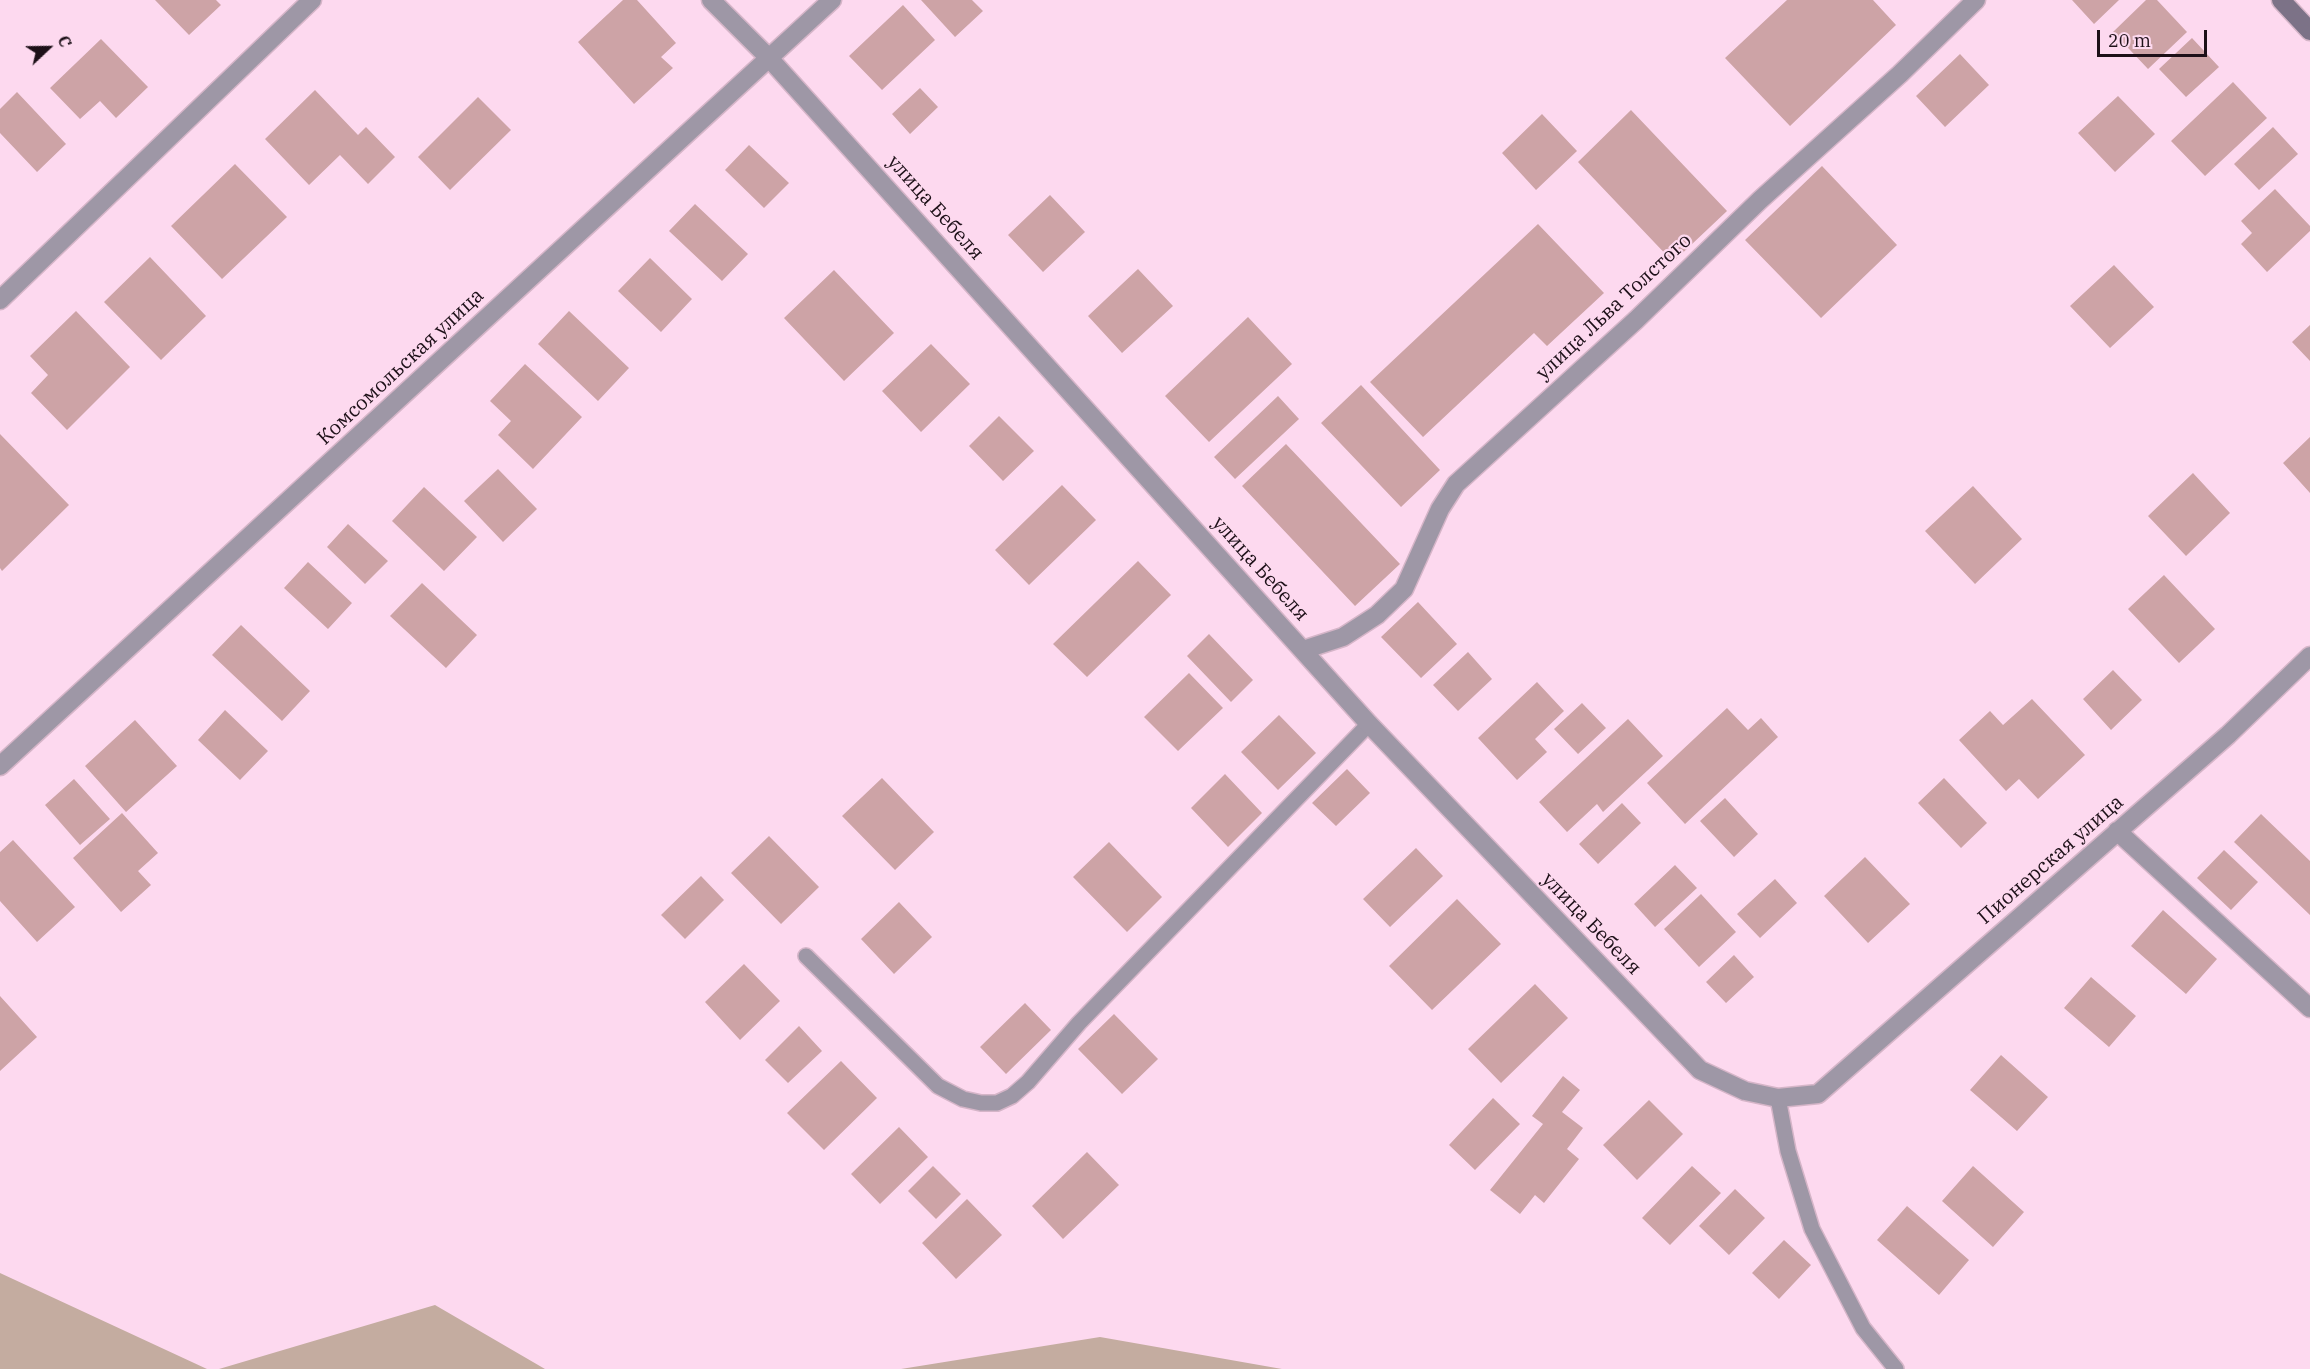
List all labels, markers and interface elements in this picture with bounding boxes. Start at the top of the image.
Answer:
north arrow [18,18,78,78]
scale bar [2100,18,2210,56]
text: 20 m [2108,29,2151,52]
text: С [53,33,76,50]
street label: улица Бебеля [882,151,988,265]
street label: улица Льва Толстого [1531,229,1697,385]
street label: Комсомольская улица [313,284,489,450]
street label: улица Бебеля [1207,512,1313,626]
street label: Пионерская улица [1973,790,2129,930]
street label: улица Бебеля [1536,868,1646,980]

